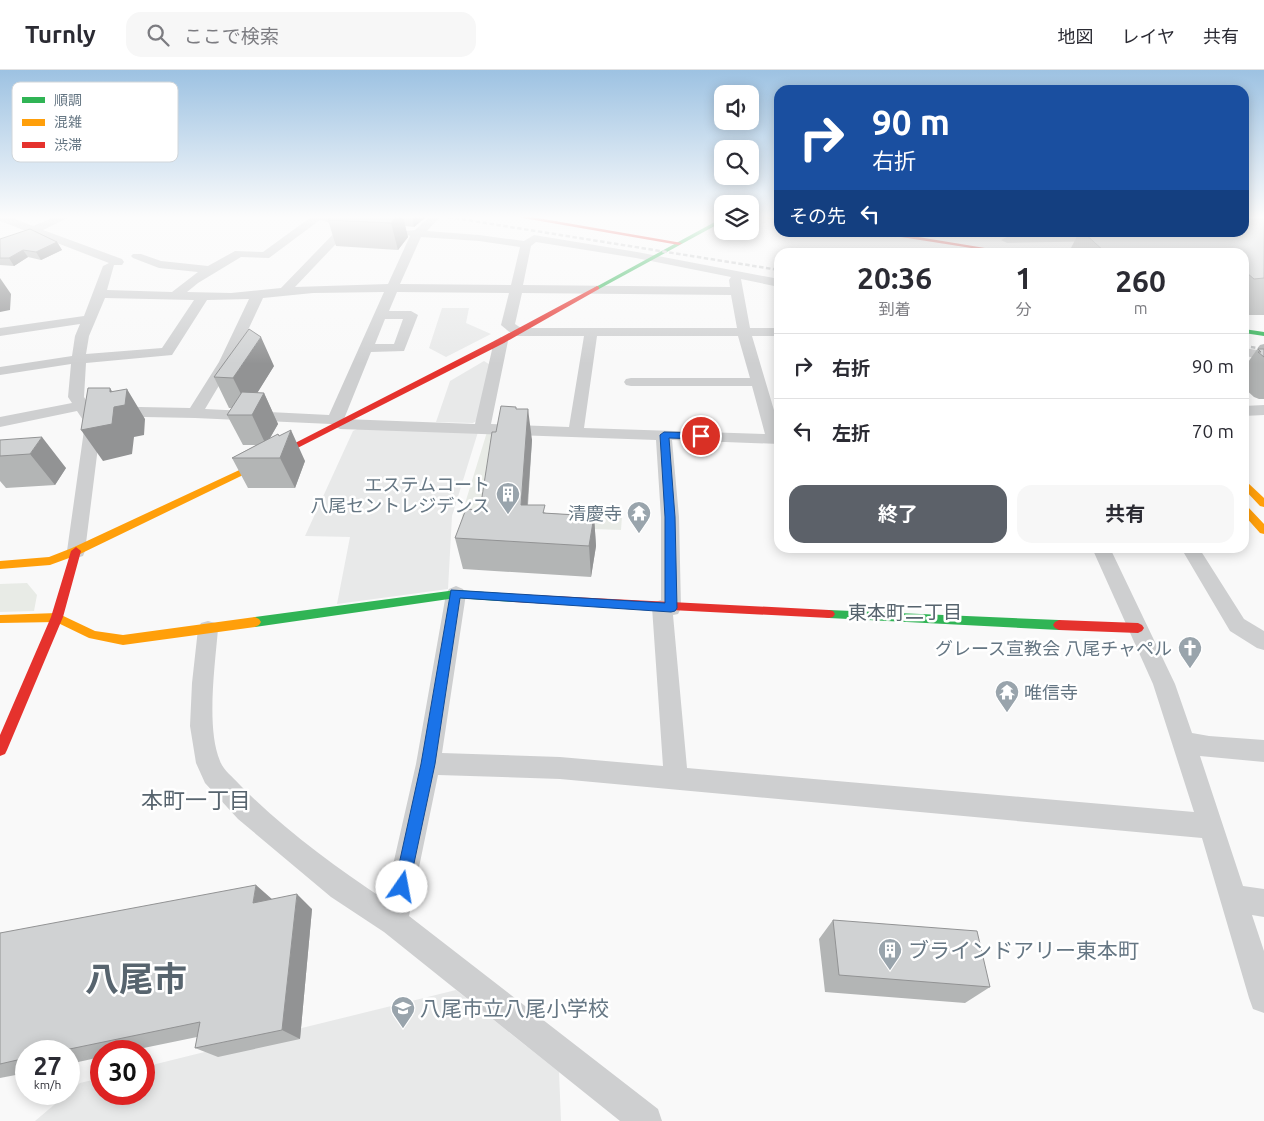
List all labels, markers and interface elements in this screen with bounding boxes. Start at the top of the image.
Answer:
search box [126,12,476,57]
text: Turnly [25,21,96,48]
icon: search [144,21,172,49]
text: ここで検索 [184,25,279,47]
text: 地図 [1058,26,1094,46]
text: レイヤ [1122,26,1175,46]
text: 共有 [1203,26,1239,46]
legend [12,82,178,162]
map controls [714,85,759,240]
button: sound [714,85,759,130]
text: 順調 [54,92,82,108]
text: 90 m [872,102,950,142]
icon: right [789,105,854,170]
text: 混雑 [54,114,82,130]
text: 渋滞 [54,137,82,153]
button: search [714,140,759,185]
text: 右折 [872,148,916,173]
button: layers [714,195,759,240]
icon: left [856,200,884,228]
text: その先 [789,205,846,227]
text: 20:36 [857,261,932,295]
text: 1 [1015,261,1032,295]
text: 260 [1115,264,1166,298]
text: m [1134,299,1147,317]
text: 到着 [879,300,911,318]
text: 分 [1016,300,1032,318]
icon: right [789,352,817,380]
text: 90 m [1192,355,1234,377]
text: 右折 [832,357,870,379]
pin [680,415,722,457]
icon: left [789,417,817,445]
text: 70 m [1192,420,1234,442]
icon: arrive [687,422,715,450]
text: 左折 [832,422,870,444]
place label: エステムコート 八尾セントレジデンス [310,474,490,515]
building icon: エステムコート 八尾セントレジデンス [495,481,521,515]
button: 終了 [789,485,1007,543]
button: 共有 [1017,485,1234,543]
temple icon: 清慶寺 [626,500,652,534]
place label: 清慶寺 [568,503,622,523]
district label: 東本町二丁目 [848,601,962,623]
church icon: グレース宣教会 八尾チャペル [1177,635,1203,669]
place label: グレース宣教会 八尾チャペル [935,638,1172,658]
temple icon: 唯信寺 [994,679,1020,713]
place label: 唯信寺 [1024,682,1078,702]
district label: 本町一丁目 [141,787,251,812]
position arrow [375,860,427,912]
building icon: ブラインドアリー東本町 [877,937,903,971]
place label: ブラインドアリー東本町 [908,938,1139,962]
district label: 八尾市 [85,959,187,997]
school or university icon: 八尾市立八尾小学校 [390,995,416,1029]
place label: 八尾市立八尾小学校 [420,996,609,1020]
speed limit sign: 30 [90,1040,155,1105]
text: 27 [33,1052,62,1080]
text: km/h [34,1078,61,1091]

